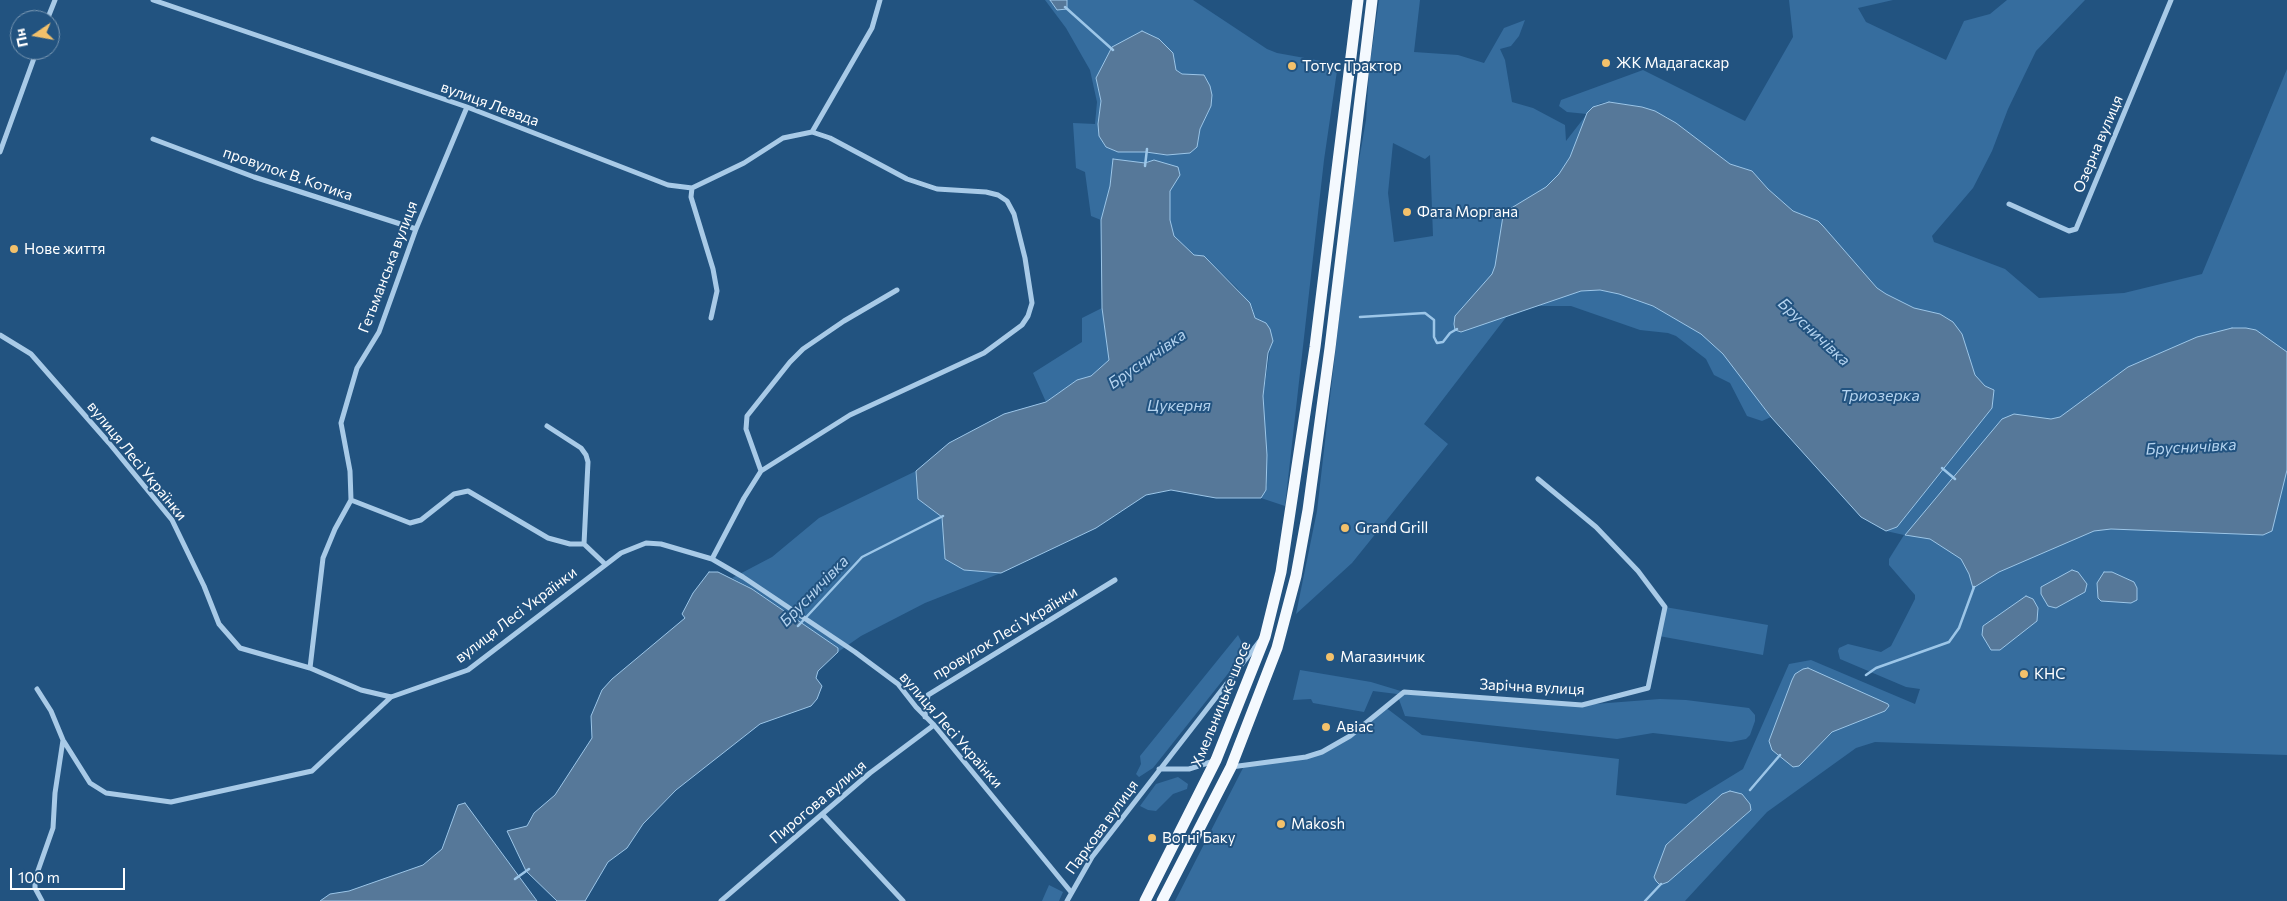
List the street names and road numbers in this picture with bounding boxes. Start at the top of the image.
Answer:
street label: вулиця Левада [438,78,542,130]
street label: Озерна вулиця [2069,92,2127,196]
street label: провулок В. Котика [221,143,355,205]
street label: Гетьманська вулиця [355,198,421,336]
street label: вулиця Лесі Українки [83,398,191,524]
street label: вулиця Лесі Українки [451,563,581,667]
street label: провулок Лесі Українки [929,583,1081,683]
street label: Хмельницьке шосе [1188,639,1254,769]
street label: вулиця Лесі Українки [896,668,1006,792]
street label: Зарічна вулиця [1479,675,1585,699]
street label: Пирогова вулиця [766,756,870,848]
street label: Паркова вулиця [1062,776,1142,878]

